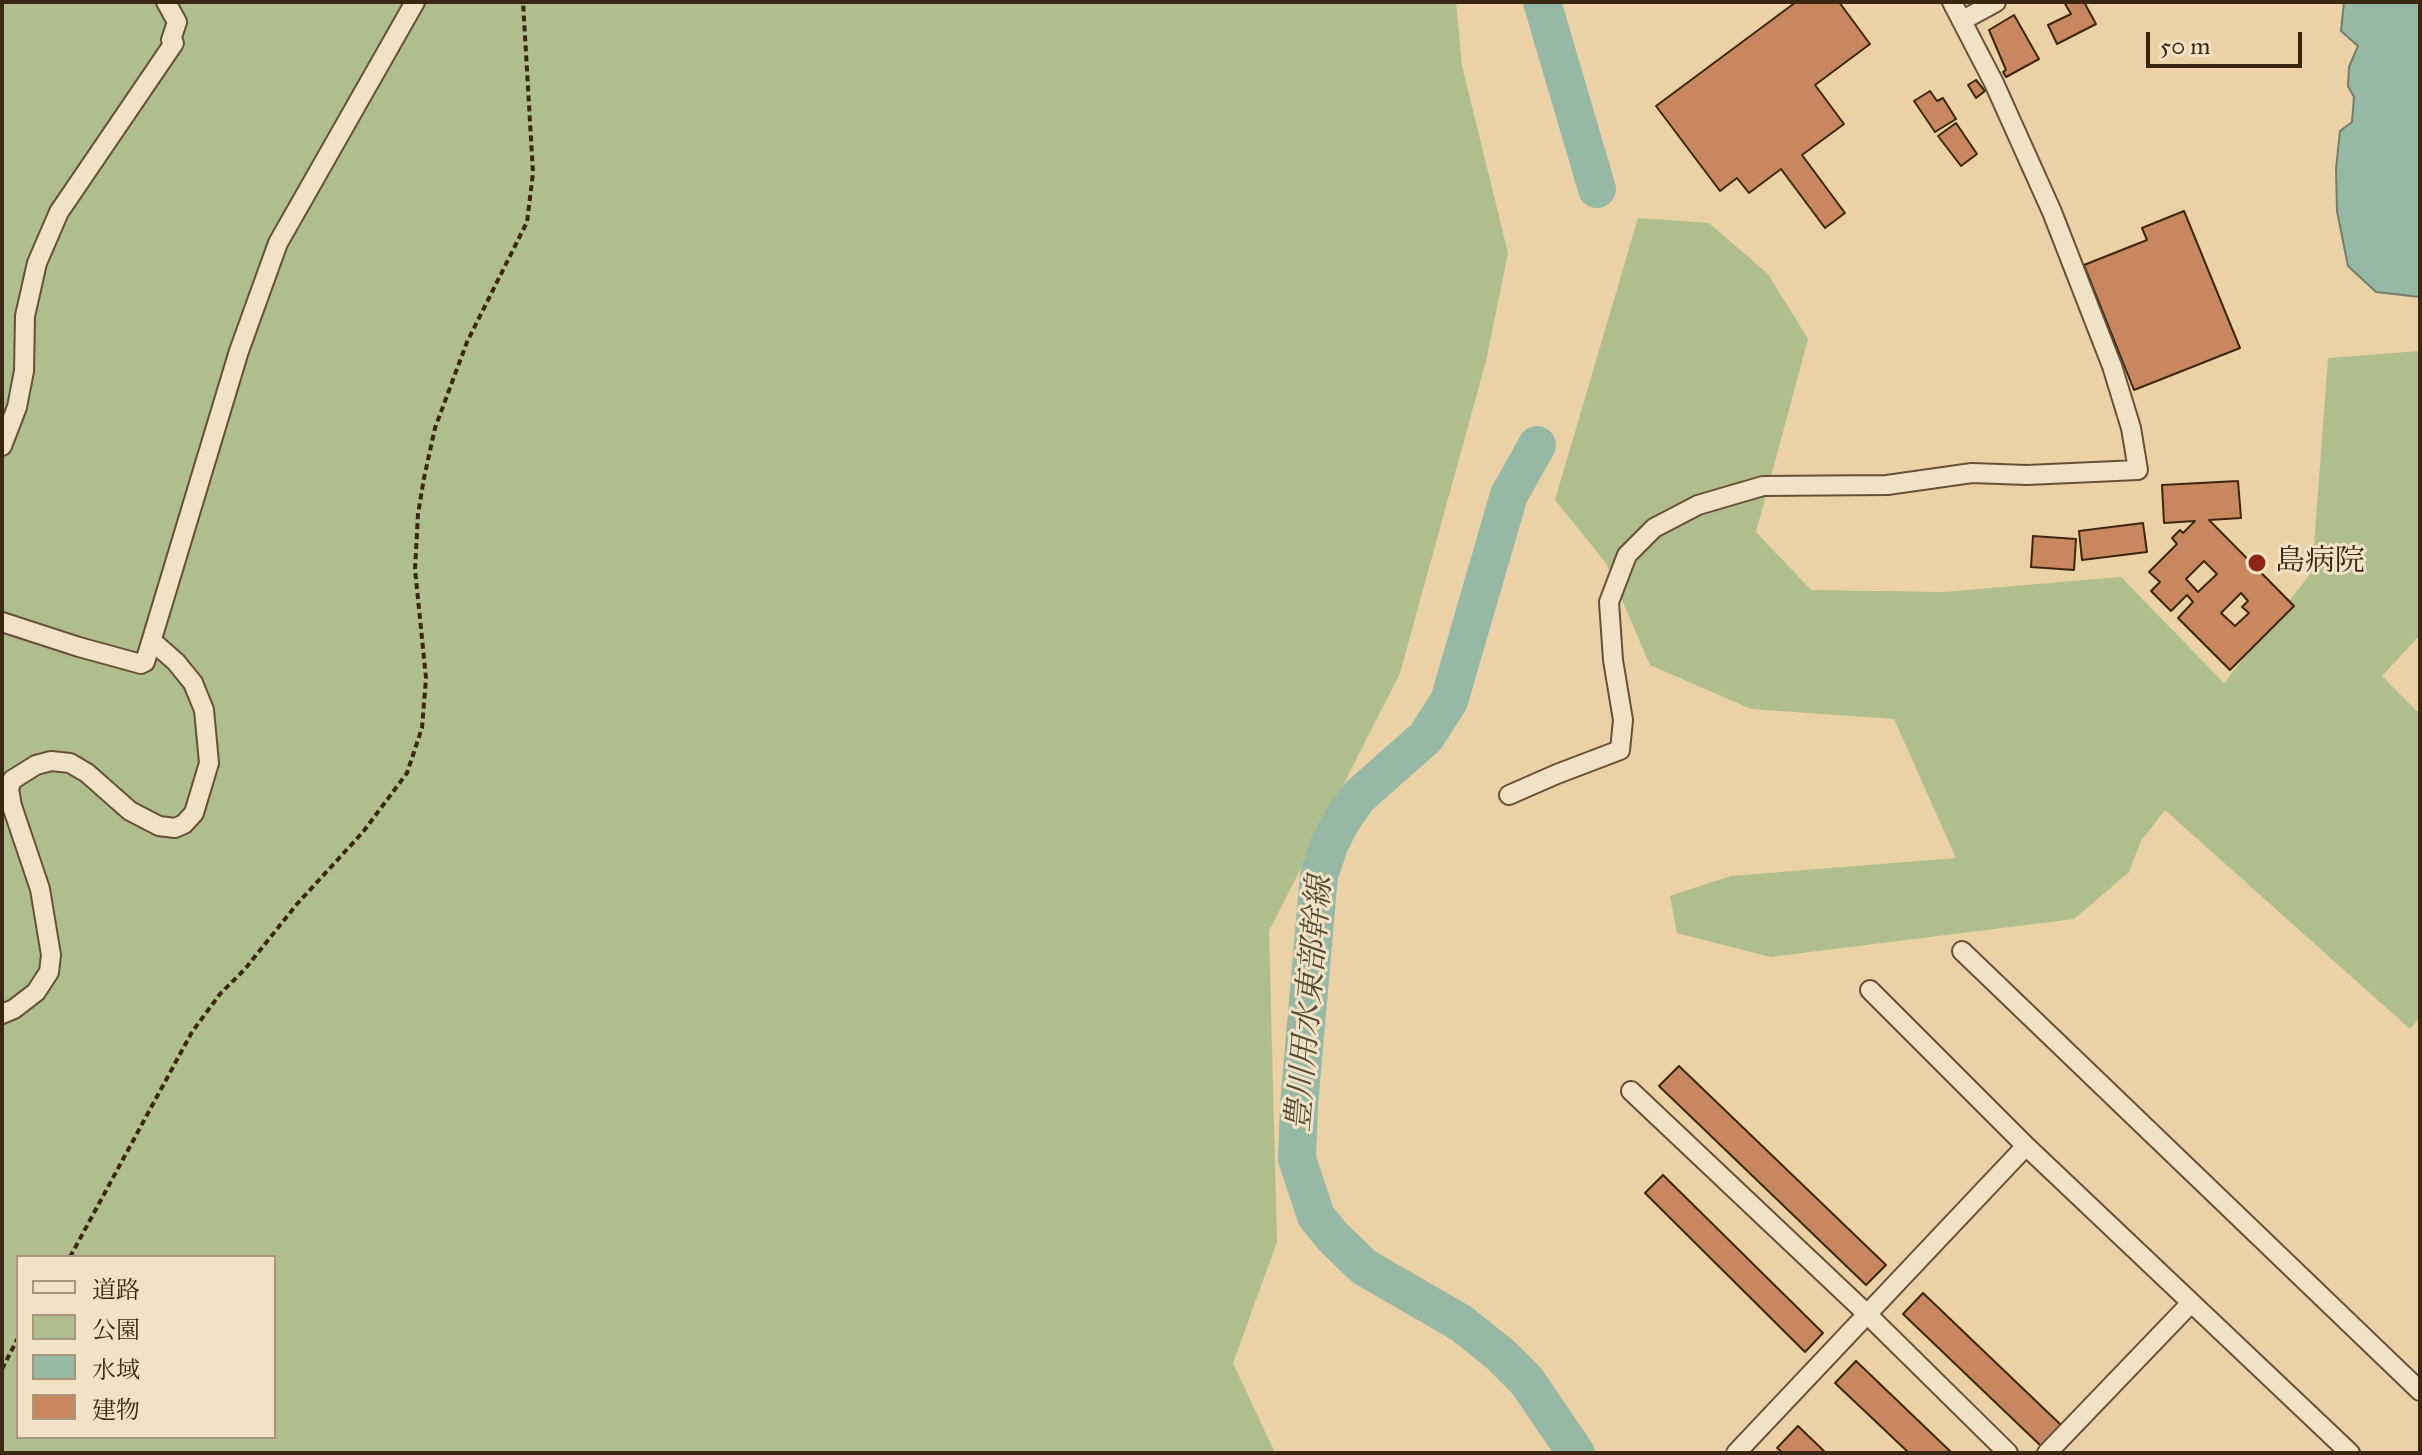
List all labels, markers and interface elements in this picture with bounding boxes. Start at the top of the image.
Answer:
scale bar [2150,16,2306,66]
text: 50 m [2160,31,2210,61]
place label: 島病院 [2275,545,2365,581]
marker: 島病院 [2246,552,2268,574]
water label: 豊川用水東部幹線 [1281,875,1341,1133]
legend [16,1255,276,1439]
text: 道路 [92,1275,140,1305]
text: 公園 [92,1315,140,1345]
text: 水域 [92,1355,140,1385]
text: 建物 [92,1395,140,1425]

